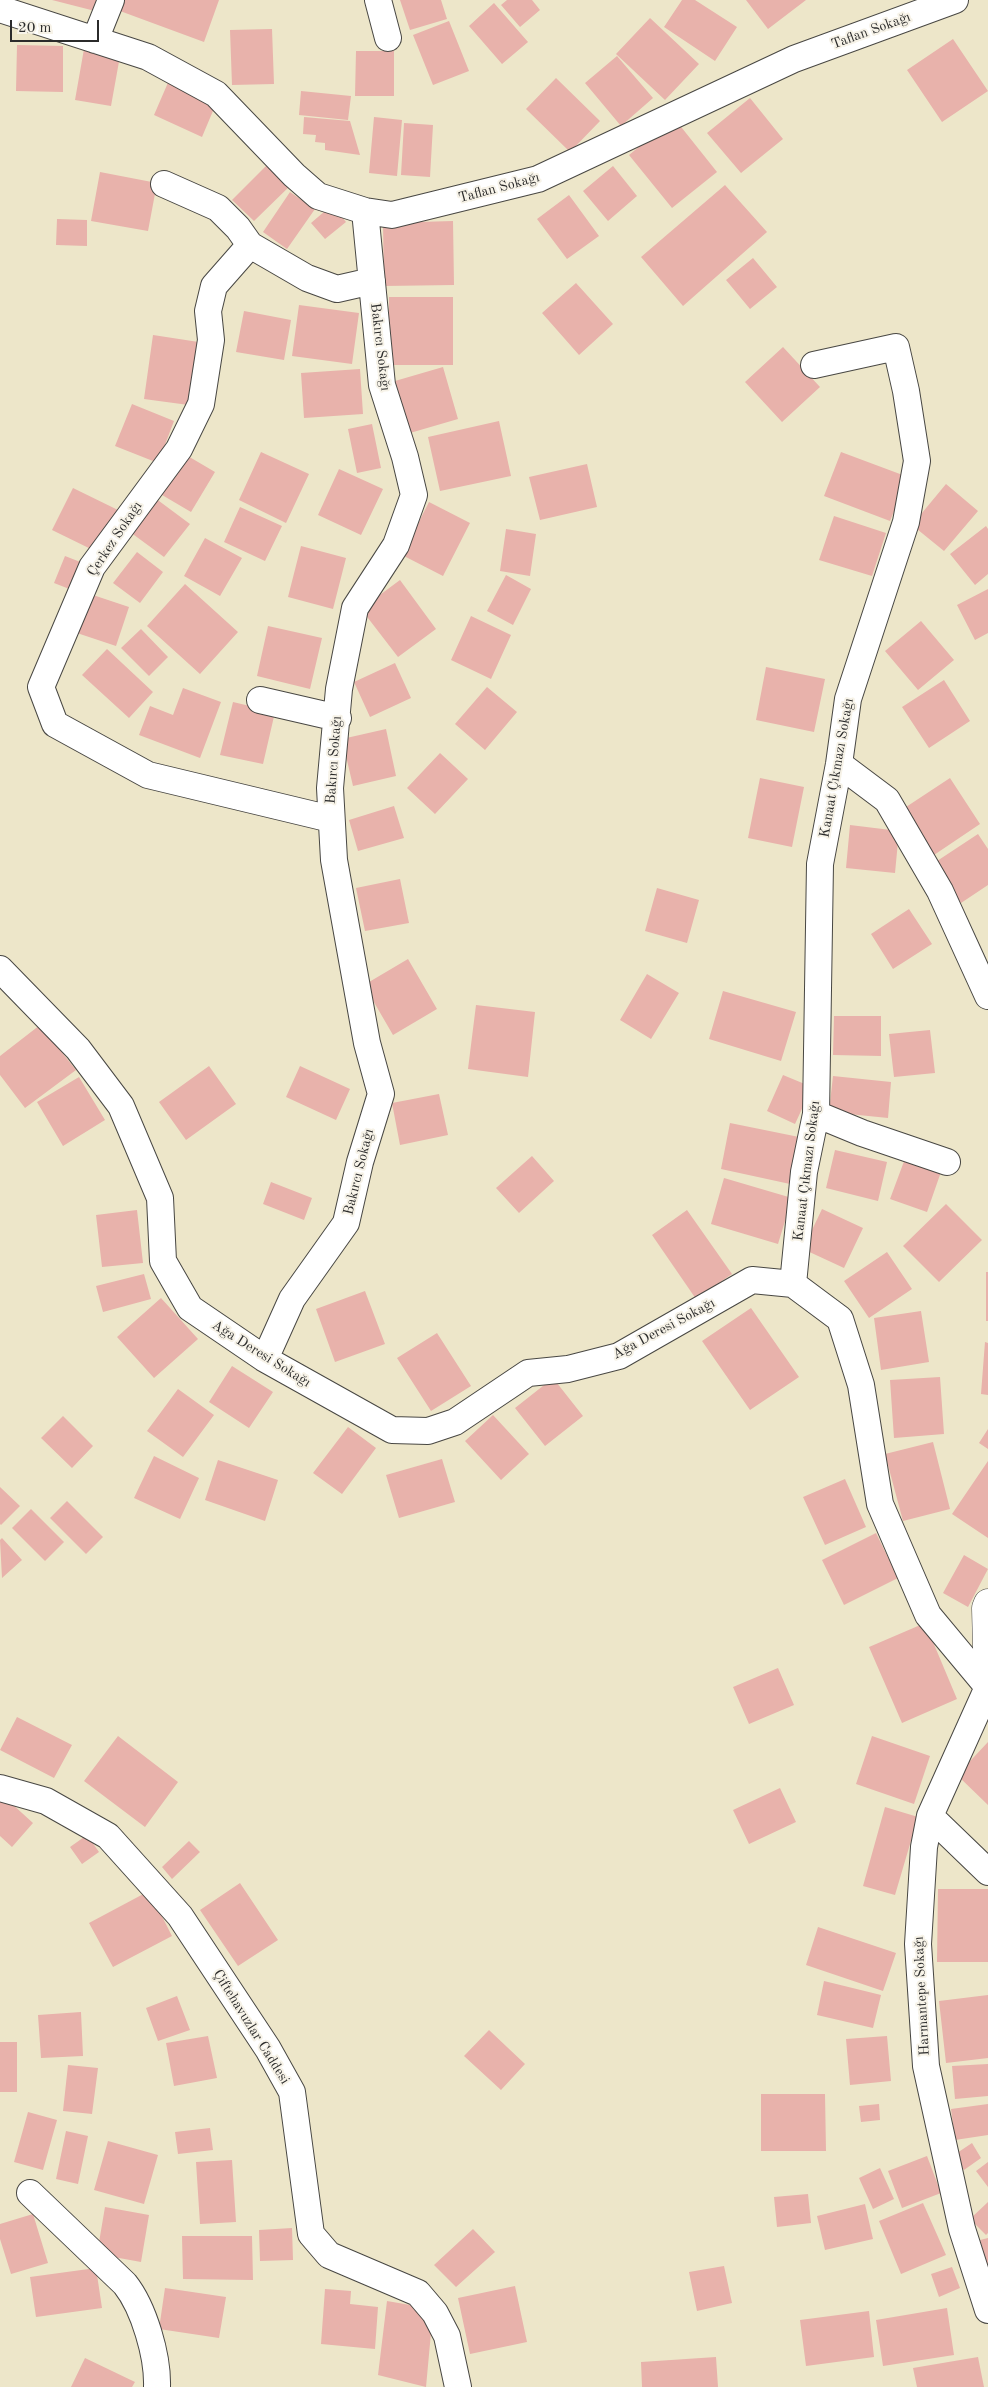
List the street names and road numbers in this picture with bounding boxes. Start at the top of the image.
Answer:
street label: Taflan Sokağı [829,9,913,53]
street label: Taflan Sokağı [457,169,541,207]
street label: Bakırcı Sokağı [366,302,394,392]
street label: Çerkez Sokağı [84,498,146,580]
street label: Kanaat Çıkmazı Sokağı [816,697,858,839]
street label: Bakırcı Sokağı [323,715,345,805]
street label: Kanaat Çıkmazı Sokağı [790,1100,824,1242]
street label: Bakırcı Sokağı [340,1127,378,1217]
street label: Ağa Deresi Sokağı [610,1295,718,1363]
street label: Ağa Deresi Sokağı [208,1317,314,1391]
street label: Harmantepe Sokağı [910,1936,934,2056]
street label: Çiftehavuzlar Caddesi [209,1967,293,2087]

